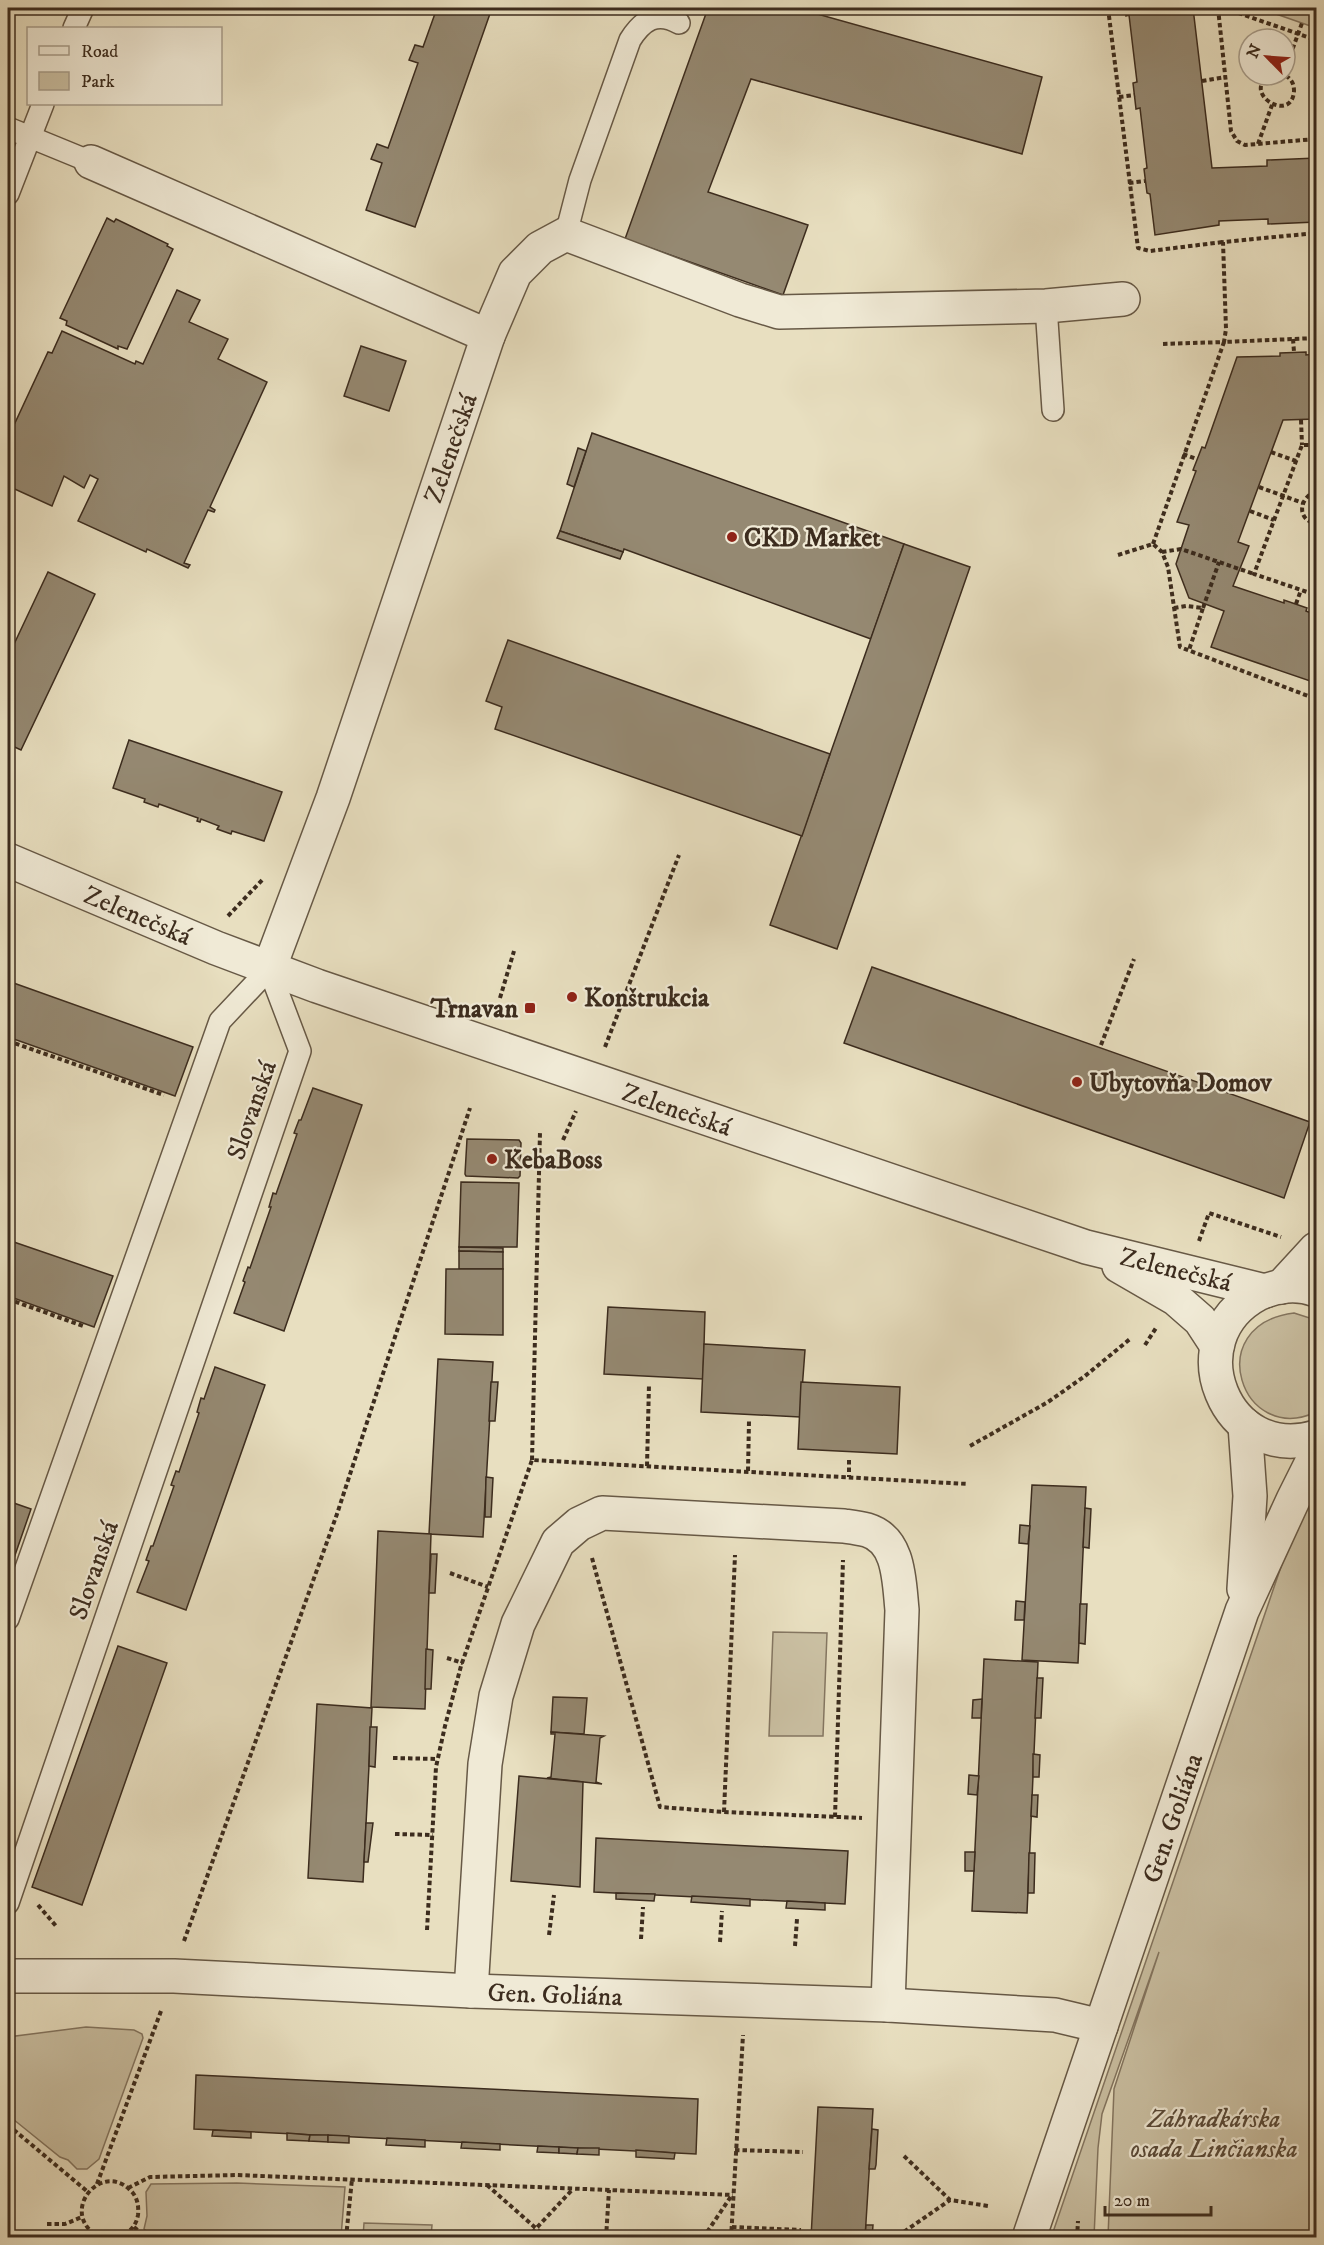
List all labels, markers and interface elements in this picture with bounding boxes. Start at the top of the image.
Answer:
legend [27,27,222,105]
north arrow [1237,27,1297,87]
text: Road [81,41,118,63]
text: N [1242,41,1266,61]
text: Park [81,71,115,93]
street label: Zelenečská [417,389,486,508]
place label: CKD Market [744,522,881,555]
marker: CKD Market [725,530,739,544]
street label: Zelenečská [78,879,196,954]
place label: Konštrukcia [584,982,710,1015]
marker: Konštrukcia [565,990,579,1004]
place label: Trnavan [430,993,518,1026]
marker: Trnavan [523,1001,537,1015]
street label: Slovanská [220,1057,285,1164]
place label: Ubytovňa Domov [1089,1067,1272,1100]
marker: Ubytovňa Domov [1070,1075,1084,1089]
street label: Zelenečská [617,1076,736,1145]
place label: KebaBoss [504,1144,603,1177]
marker: KebaBoss [485,1152,499,1166]
street label: Zelenečská [1116,1241,1235,1300]
street label: Slovanská [62,1517,127,1624]
street label: Gen. Goliána [1136,1749,1211,1888]
street label: Gen. Goliána [487,1977,623,2014]
park label: Záhradkárska osada Linčianska [1130,2103,1298,2166]
scale bar [1105,2179,1212,2217]
text: 20 m [1114,2190,1150,2212]

